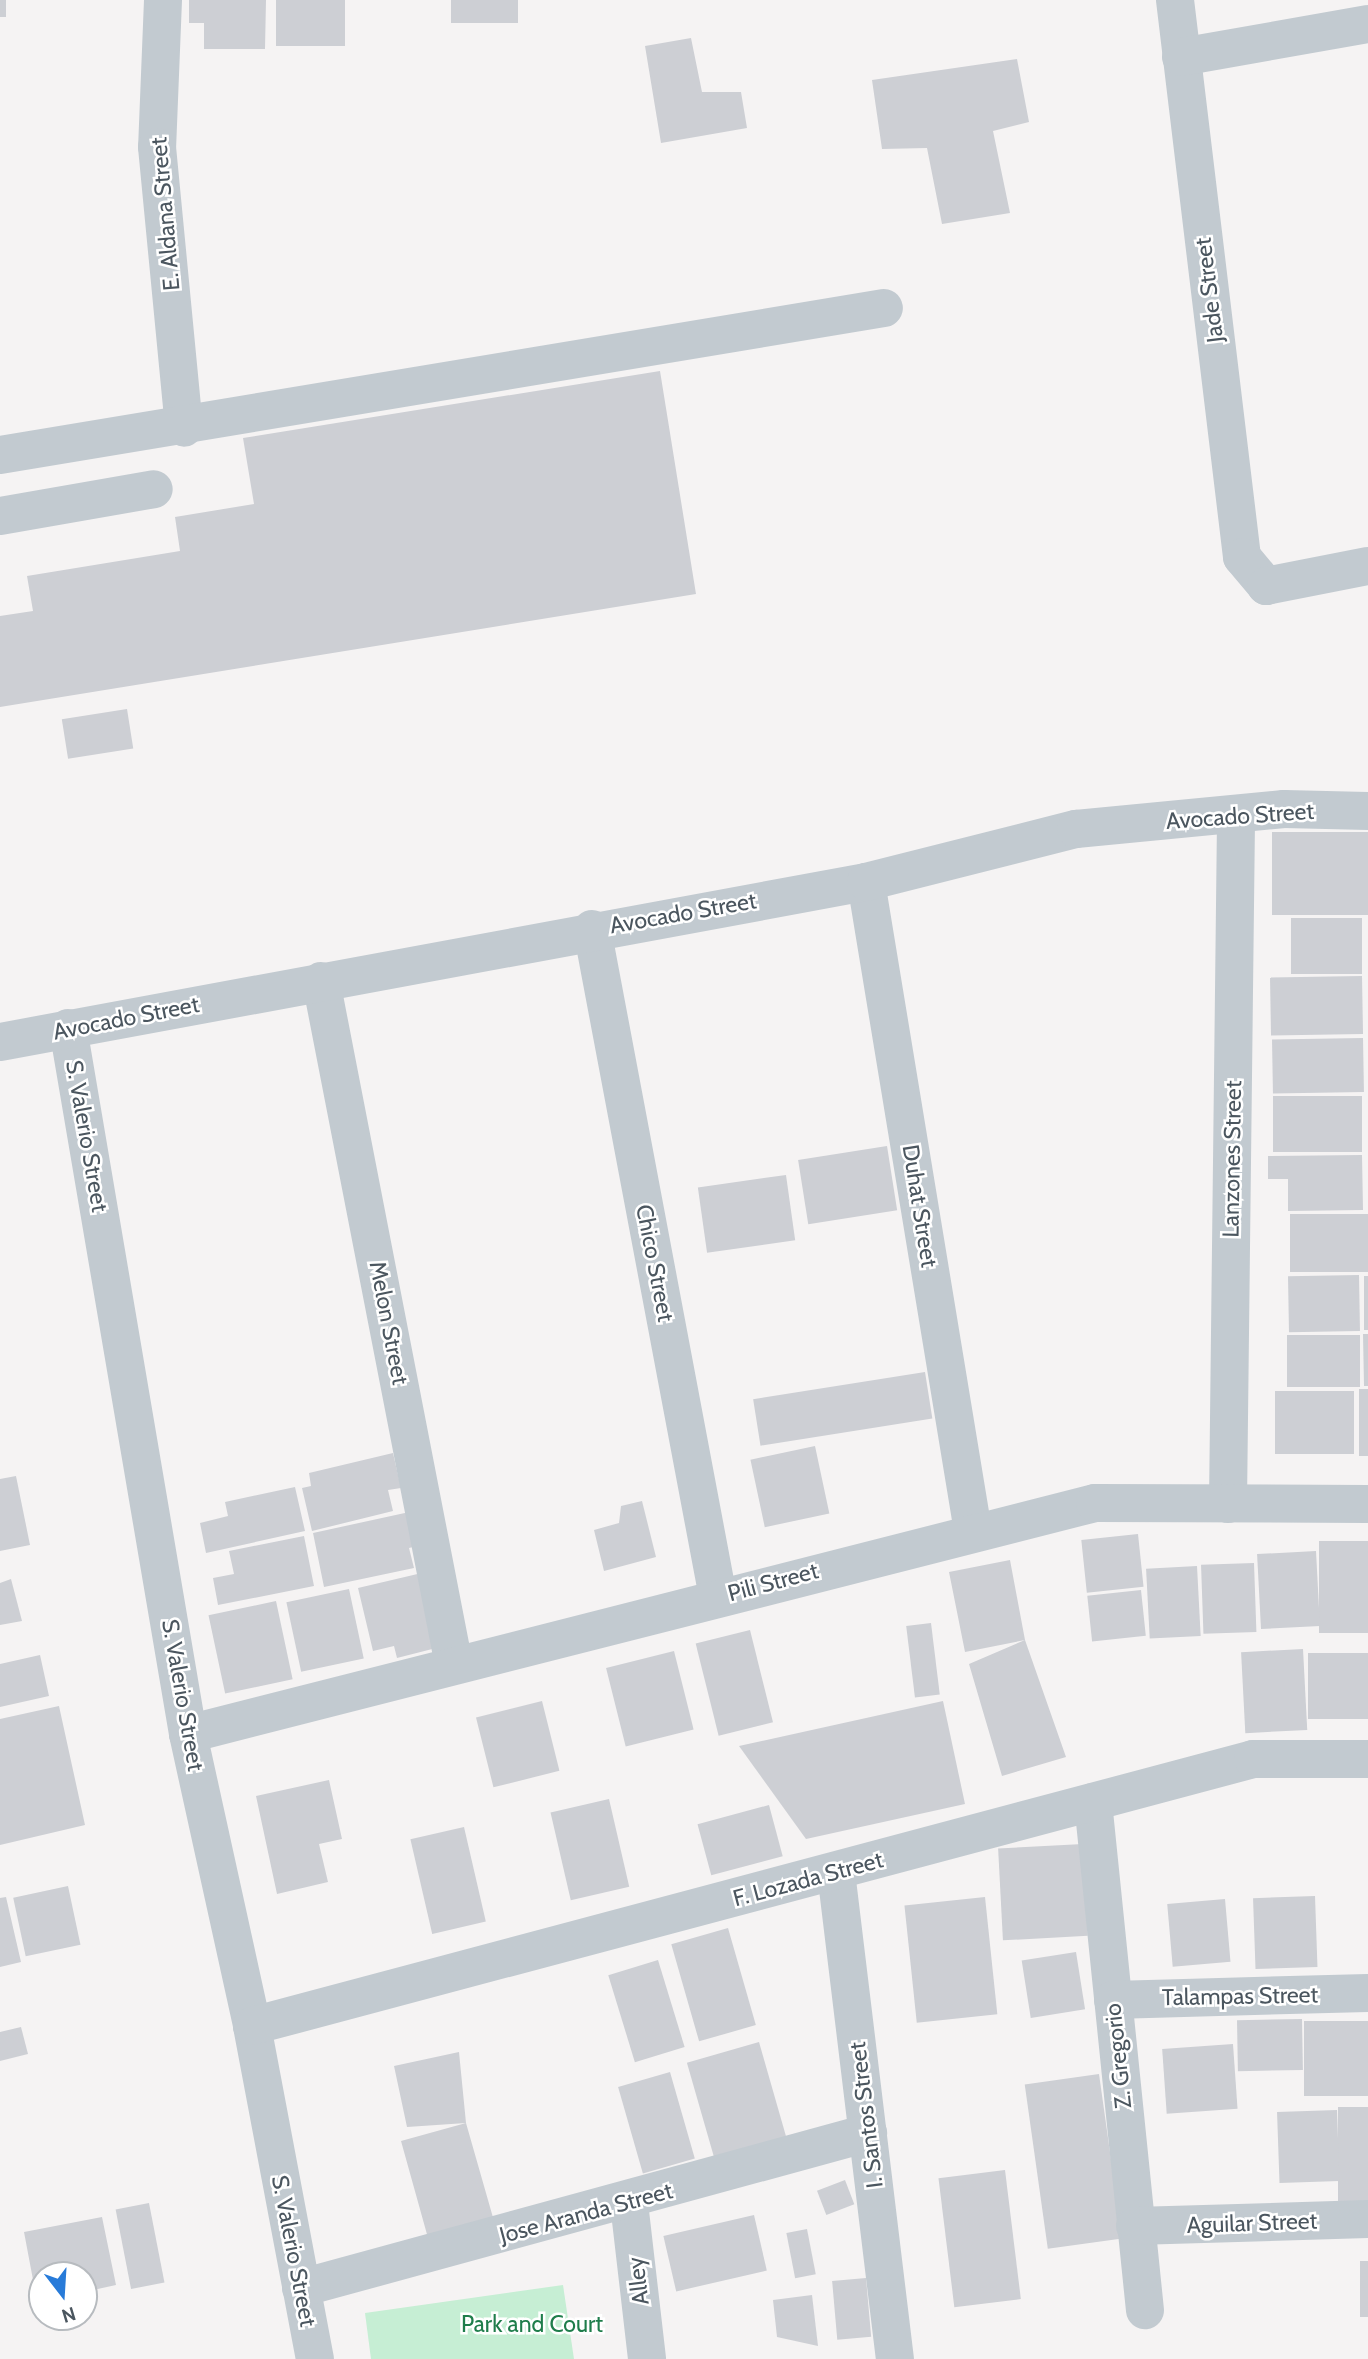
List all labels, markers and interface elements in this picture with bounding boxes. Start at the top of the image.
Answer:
street label: E. Aldana Street [145,136,185,292]
street label: Jade Street [1189,236,1229,344]
street label: Avocado Street [1165,797,1315,835]
street label: Avocado Street [608,887,758,939]
street label: Avocado Street [51,990,201,1046]
street label: S. Valerio Street [60,1058,114,1214]
street label: Lanzones Street [1217,1080,1247,1238]
street label: Duhat Street [897,1143,943,1269]
street label: Chico Street [630,1202,680,1324]
street label: Melon Street [364,1259,414,1387]
street label: Pili Street [725,1557,821,1607]
street label: S. Valerio Street [156,1617,210,1773]
street label: F. Lozada Street [730,1846,886,1912]
street label: Talampas Street [1162,1981,1318,2011]
street label: Z. Gregorio [1099,2002,1137,2110]
street label: I. Santos Street [843,2040,889,2190]
street label: S. Valerio Street [266,2173,322,2329]
street label: Jose Aranda Street [496,2177,676,2249]
street label: Aguilar Street [1186,2207,1318,2239]
street label: Alley [621,2255,655,2307]
north arrow [28,2261,98,2331]
text: N [59,2302,78,2328]
park label: Park and Court [461,2310,603,2338]

